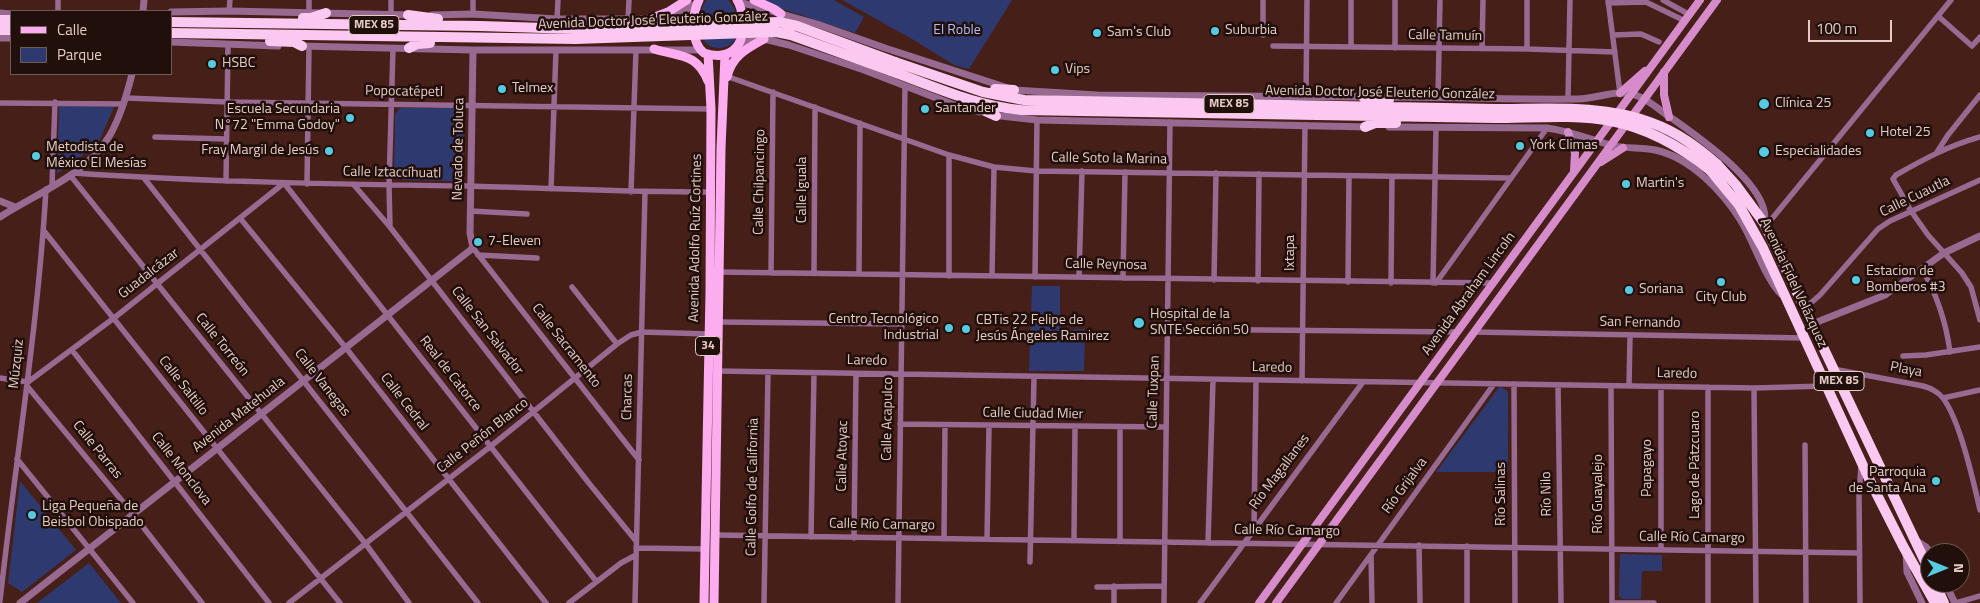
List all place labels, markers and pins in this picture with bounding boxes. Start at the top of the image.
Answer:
place label: Suburbia [1225,23,1277,39]
place label: Sam's Club [1107,25,1171,41]
marker: Suburbia [1209,25,1221,37]
marker: Sam's Club [1091,27,1103,39]
place label: HSBC [222,56,255,72]
marker: HSBC [206,58,218,70]
place label: Vips [1065,62,1090,78]
marker: Vips [1049,64,1061,76]
place label: Telmex [512,81,553,97]
marker: Telmex [496,83,508,95]
place label: Clínica 25 [1775,96,1831,112]
marker: Clínica 25 [1757,97,1771,111]
place label: Santander [935,101,996,117]
place label: Escuela Secundaria N°72 "Emma Godoy" [215,102,340,134]
marker: Santander [919,103,931,115]
marker: Escuela Secundaria N°72 "Emma Godoy" [344,112,356,124]
place label: Hotel 25 [1880,125,1931,141]
marker: Hotel 25 [1864,127,1876,139]
place label: York Climas [1530,138,1598,154]
place label: Metodista de México El Mesías [46,140,147,172]
marker: York Climas [1514,140,1526,152]
place label: Fray Margil de Jesús [201,143,319,159]
place label: Especialidades [1775,144,1862,160]
marker: Fray Margil de Jesús [323,145,335,157]
marker: Especialidades [1757,145,1771,159]
marker: Metodista de México El Mesías [30,150,42,162]
place label: Martin's [1636,176,1684,192]
marker: Martin's [1620,178,1632,190]
place label: 7-Eleven [488,234,541,250]
marker: 7-Eleven [472,236,484,248]
place label: Estacion de Bomberos #3 [1866,264,1946,296]
marker: Estacion de Bomberos #3 [1850,274,1862,286]
marker: City Club [1715,276,1727,288]
place label: Soriana [1639,282,1683,298]
marker: Soriana [1623,284,1635,296]
place label: City Club [1695,290,1747,306]
place label: Hospital de la SNTE Sección 50 [1150,307,1249,340]
place label: Centro Tecnológico Industrial [828,312,939,344]
place label: CBTis 22 Felipe de Jesús Ángeles Ramirez [976,313,1109,346]
marker: Hospital de la SNTE Sección 50 [1132,316,1146,330]
marker: Centro Tecnológico Industrial [943,322,955,334]
marker: CBTis 22 Felipe de Jesús Ángeles Ramirez [960,323,972,335]
place label: Parroquia de Santa Ana [1848,465,1926,498]
marker: Parroquia de Santa Ana [1930,475,1942,487]
place label: Liga Pequeña de Beisbol Obispado [42,499,144,532]
marker: Liga Pequeña de Beisbol Obispado [26,509,38,521]

